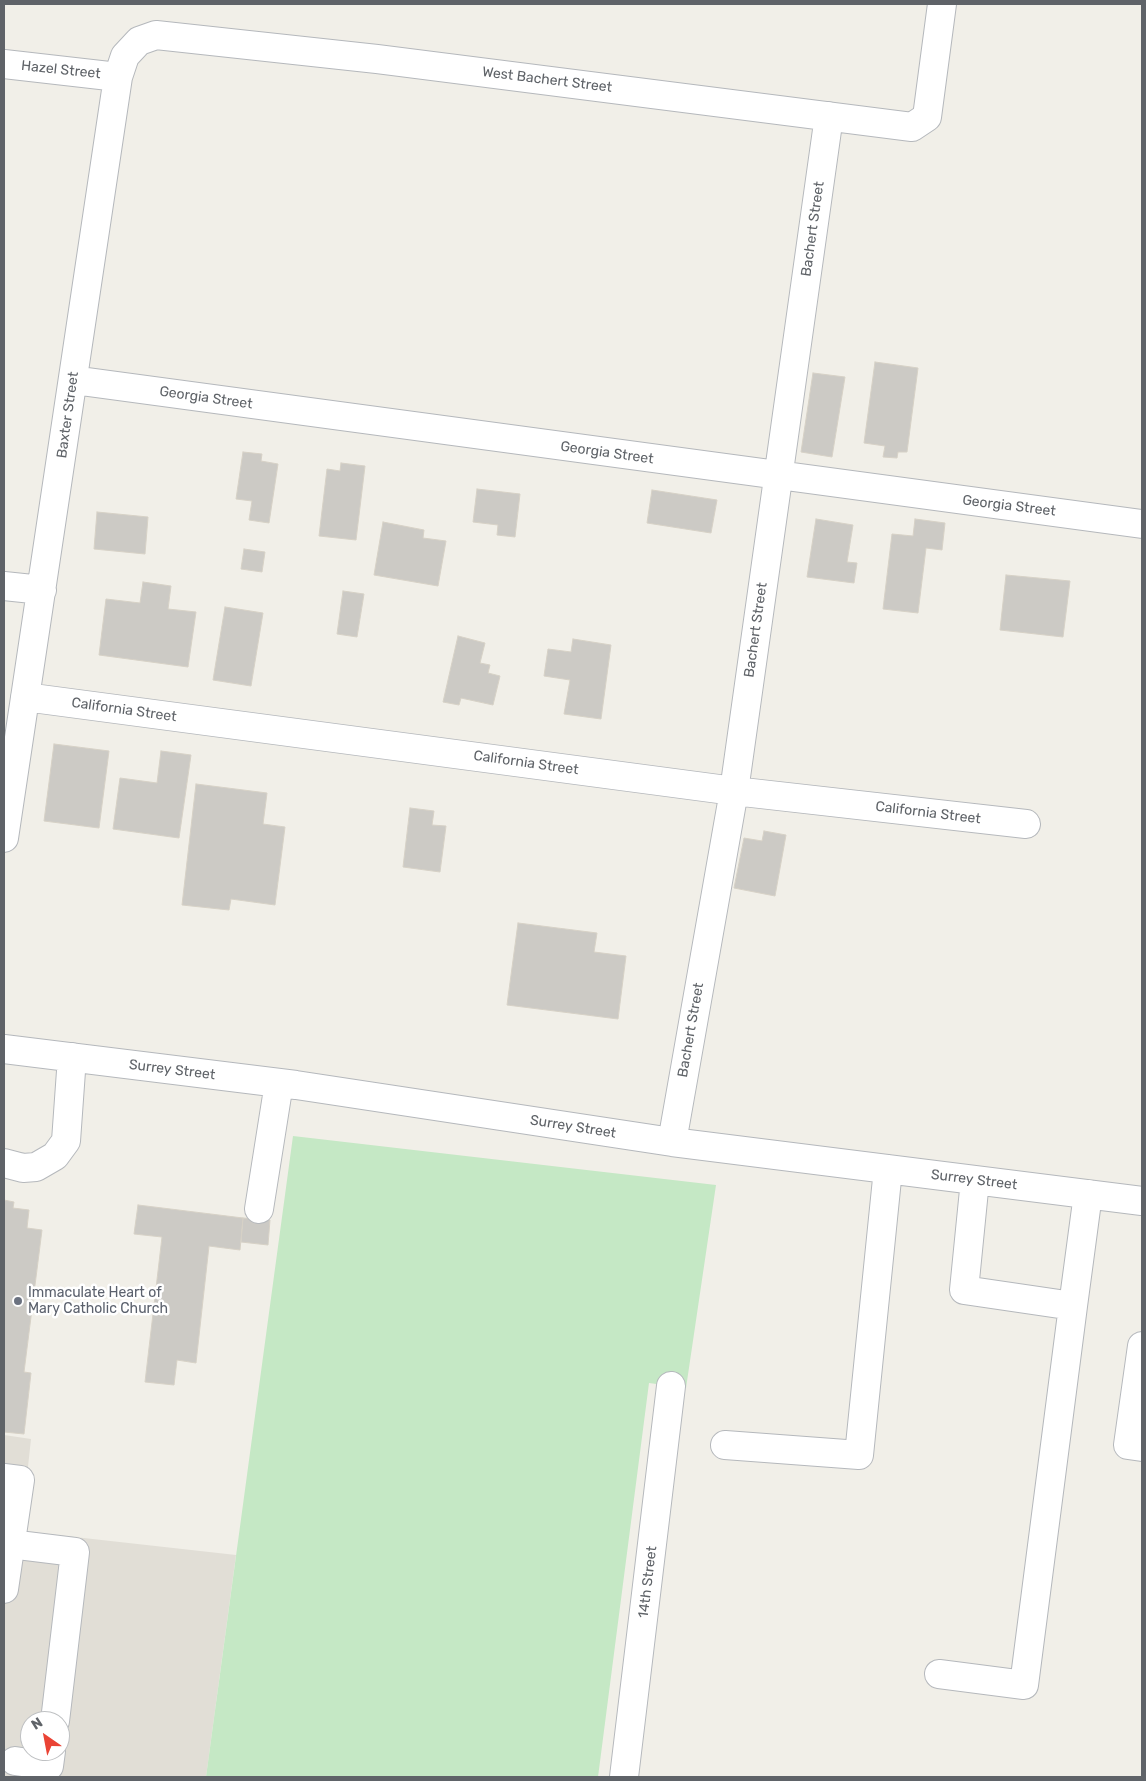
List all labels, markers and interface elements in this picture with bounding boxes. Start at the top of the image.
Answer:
street label: Hazel Street [20,57,102,83]
street label: West Bachert Street [481,64,613,96]
street label: Bachert Street [798,180,828,278]
street label: Baxter Street [54,371,82,459]
street label: Georgia Street [158,383,254,413]
street label: Georgia Street [559,438,655,468]
street label: Georgia Street [961,492,1057,520]
street label: Bachert Street [741,581,771,679]
street label: California Street [70,694,178,726]
street label: California Street [472,747,580,779]
street label: California Street [874,798,982,828]
street label: Bachert Street [674,981,708,1079]
street label: Surrey Street [128,1056,216,1084]
street label: Surrey Street [529,1112,617,1142]
street label: Surrey Street [930,1166,1018,1194]
place label: Immaculate Heart of Mary Catholic Church [28,1285,168,1318]
marker: Immaculate Heart of Mary Catholic Church [12,1295,24,1307]
street label: 14th Street [635,1545,661,1619]
north arrow [20,1711,70,1761]
text: N [28,1714,46,1734]

